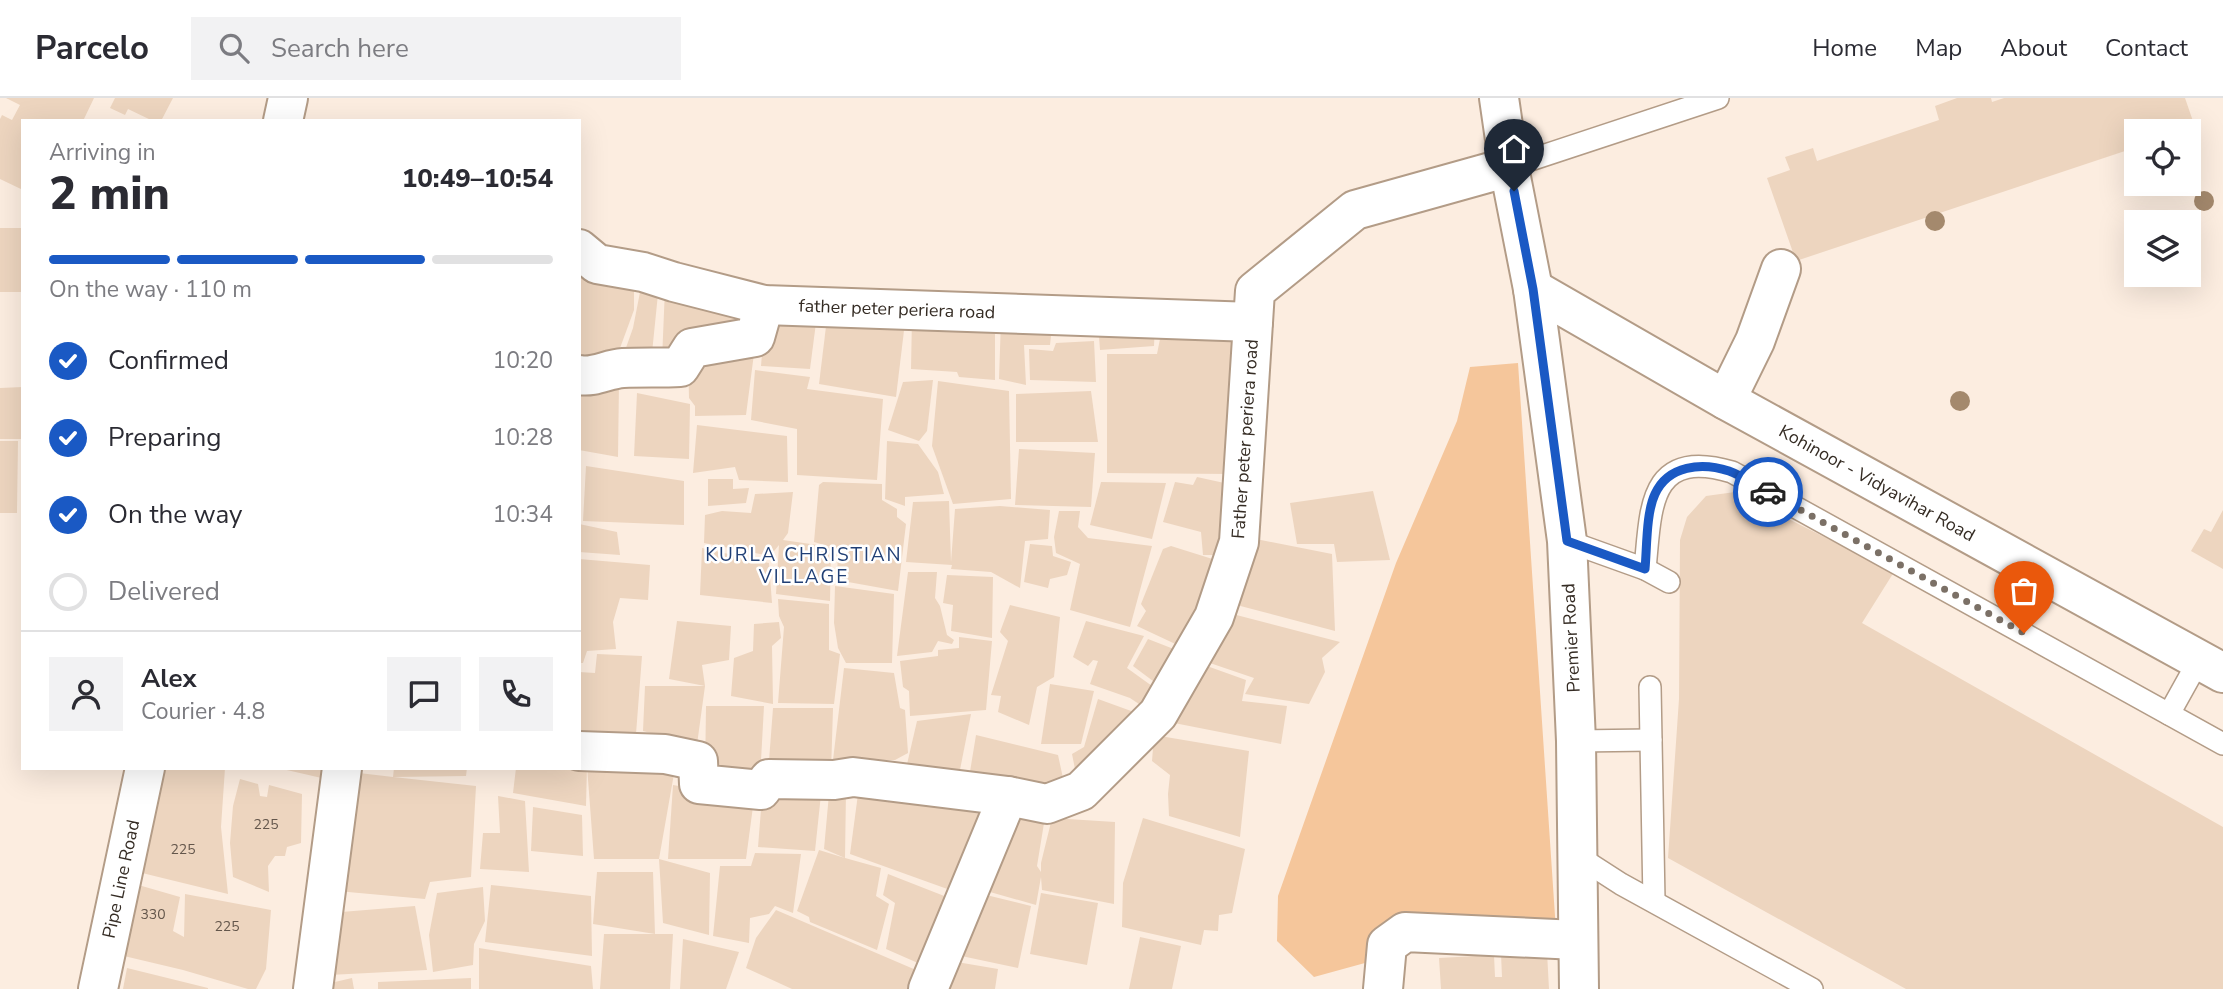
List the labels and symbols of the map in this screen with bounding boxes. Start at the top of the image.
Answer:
pin [1484,119,1544,191]
street label: father peter periera road [798,294,996,324]
street label: Father peter periera road [1226,338,1264,540]
street label: Kohinoor - Vidyavihar Road [1775,419,1979,547]
courier [1733,457,1803,527]
district label: KURLA CHRISTIAN VILLAGE [705,542,903,590]
pin [1994,561,2054,633]
street label: Premier Road [1556,583,1586,693]
house number: 225 [253,815,279,834]
street label: Pipe Line Road [97,818,145,940]
house number: 225 [170,840,196,859]
house number: 330 [140,905,166,924]
house number: 225 [214,917,240,936]

